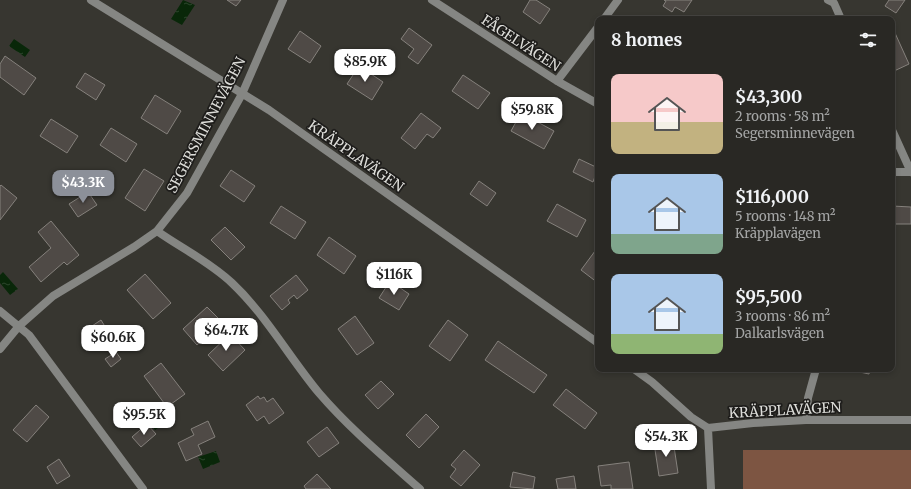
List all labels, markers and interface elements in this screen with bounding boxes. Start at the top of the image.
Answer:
street label: FÅGELVÄGEN [478,10,565,75]
text: 8 homes [611,29,682,51]
icon: filters [857,29,879,51]
pin: $85.9K [332,49,398,83]
text: $85.9K [343,53,387,70]
street label: SEGERSMINNEVÄGEN [163,54,250,196]
text: $43,300 [735,86,802,108]
icon: home [643,90,691,138]
pin: $59.8K [499,97,565,131]
text: $59.8K [510,101,554,118]
text: 2 rooms · 58 m² [735,108,830,125]
street label: KRÄPPLAVÄGEN [305,116,408,196]
text: Segersminnevägen [735,125,855,142]
pin: $43.3K [50,170,116,204]
text: $43.3K [61,174,105,191]
text: $116,000 [735,186,809,208]
icon: home [643,190,691,238]
text: 5 rooms · 148 m² [735,208,835,225]
text: Kräpplavägen [735,225,821,242]
pin: $116K [366,262,422,296]
text: $116K [376,266,412,283]
text: $95,500 [735,286,802,308]
icon: home [643,290,691,338]
text: 3 rooms · 86 m² [735,308,830,325]
pin: $64.7K [193,318,259,352]
text: $64.7K [204,322,248,339]
pin: $60.6K [80,325,146,359]
text: Dalkarlsvägen [735,325,824,342]
text: $60.6K [90,329,136,346]
street label: KRÄPPLAVÄGEN [728,398,842,422]
pin: $95.5K [111,402,177,436]
text: $95.5K [122,406,166,423]
pin: $54.3K [633,424,699,458]
text: $54.3K [644,428,688,445]

